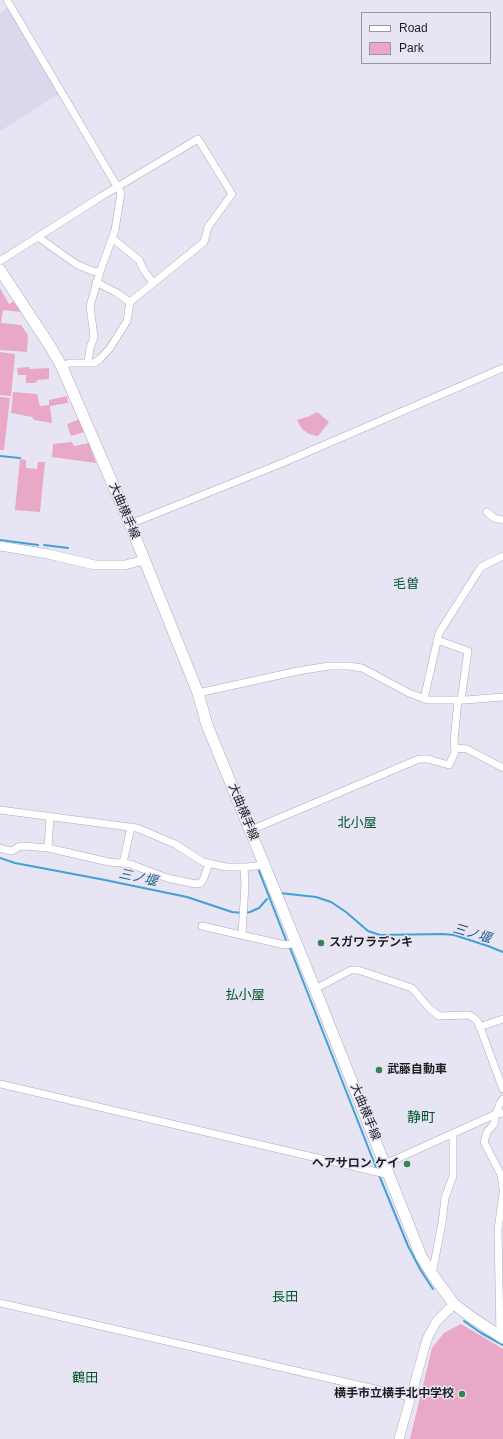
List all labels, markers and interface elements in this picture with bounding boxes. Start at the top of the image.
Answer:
legend [361,12,491,64]
text: Road [399,21,428,35]
text: Park [399,41,424,55]
street label: 大曲横手線 [106,481,142,541]
district label: 毛曽 [393,576,419,592]
street label: 大曲横手線 [225,781,261,843]
district label: 北小屋 [338,815,376,831]
water label: 三ノ堰 [117,866,159,890]
water label: 三ノ堰 [451,921,493,947]
place label: スガワラデンキ [329,936,413,950]
marker: スガワラデンキ [316,938,326,948]
district label: 払小屋 [226,987,264,1003]
place label: 武藤自動車 [387,1063,447,1077]
marker: 武藤自動車 [374,1065,384,1075]
street label: 大曲横手線 [347,1081,383,1143]
district label: 静町 [407,1110,435,1126]
place label: ヘアサロン ケイ [312,1157,399,1171]
marker: ヘアサロン ケイ [402,1159,412,1169]
district label: 長田 [272,1289,298,1305]
district label: 鶴田 [72,1370,98,1386]
place label: 横手市立横手北中学校 [334,1387,454,1401]
marker: 横手市立横手北中学校 [457,1389,467,1399]

